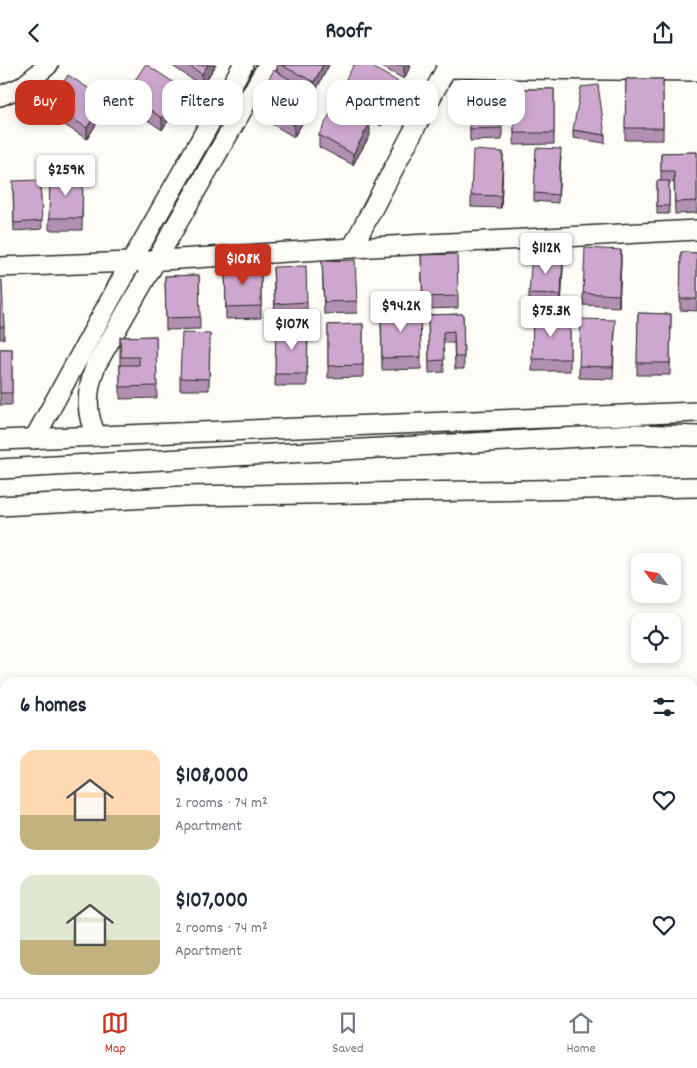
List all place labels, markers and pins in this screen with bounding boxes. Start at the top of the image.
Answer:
pin: $259K [31,155,101,197]
pin: $112K [511,233,581,275]
pin: $108K [208,243,278,286]
pin: $94.2K [360,291,442,333]
pin: $75.3K [510,295,592,338]
pin: $107K [257,309,327,351]

